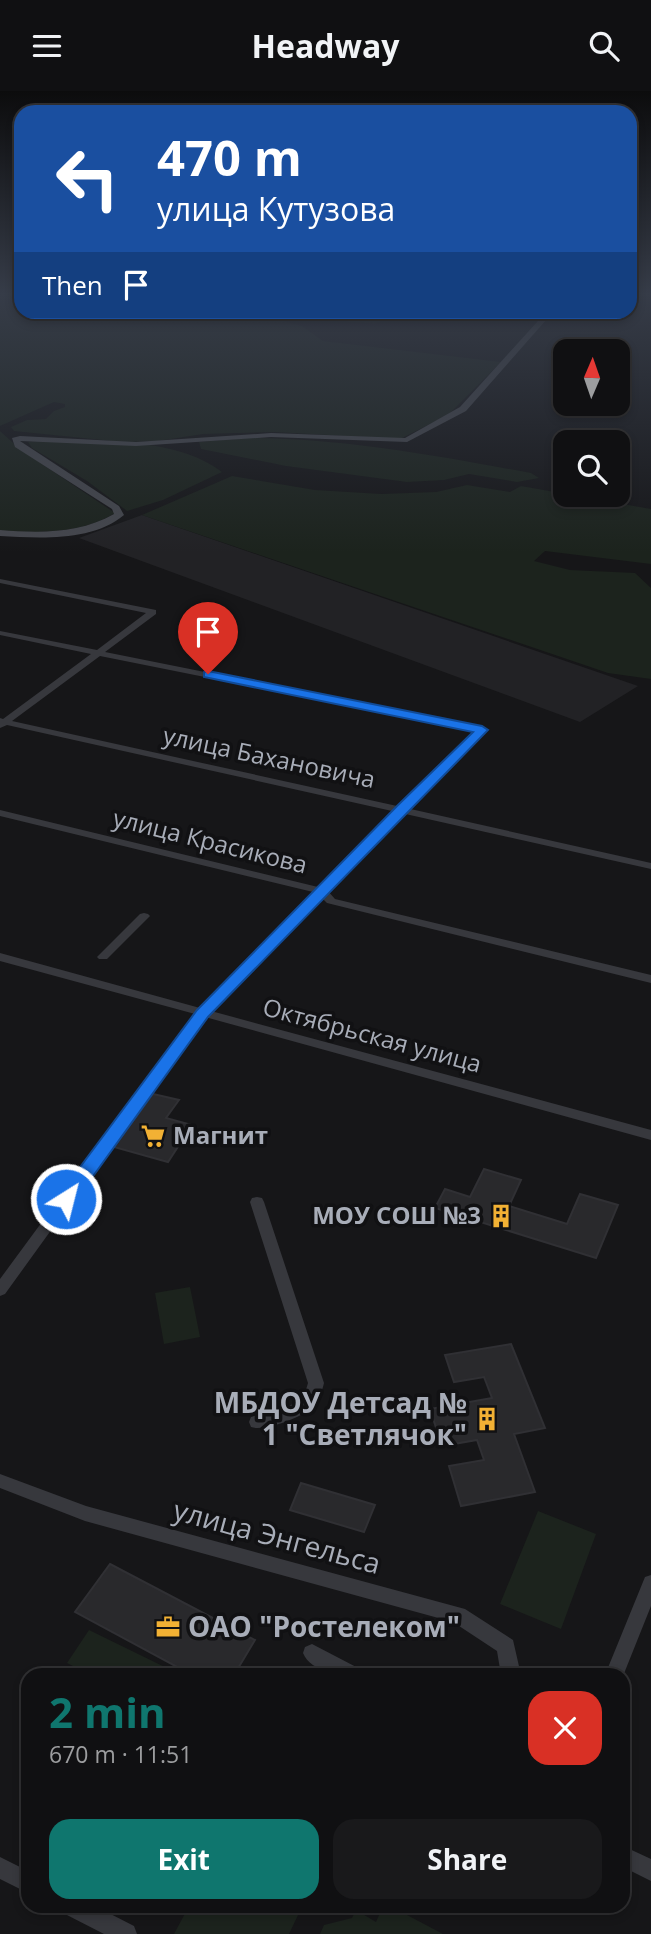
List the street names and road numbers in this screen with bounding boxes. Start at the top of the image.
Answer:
street label: улица Бахановича [160,718,378,795]
street label: улица Красикова [110,800,311,881]
street label: Октябрьская улица [259,990,485,1080]
street label: улица Энгельса [170,1490,385,1582]

